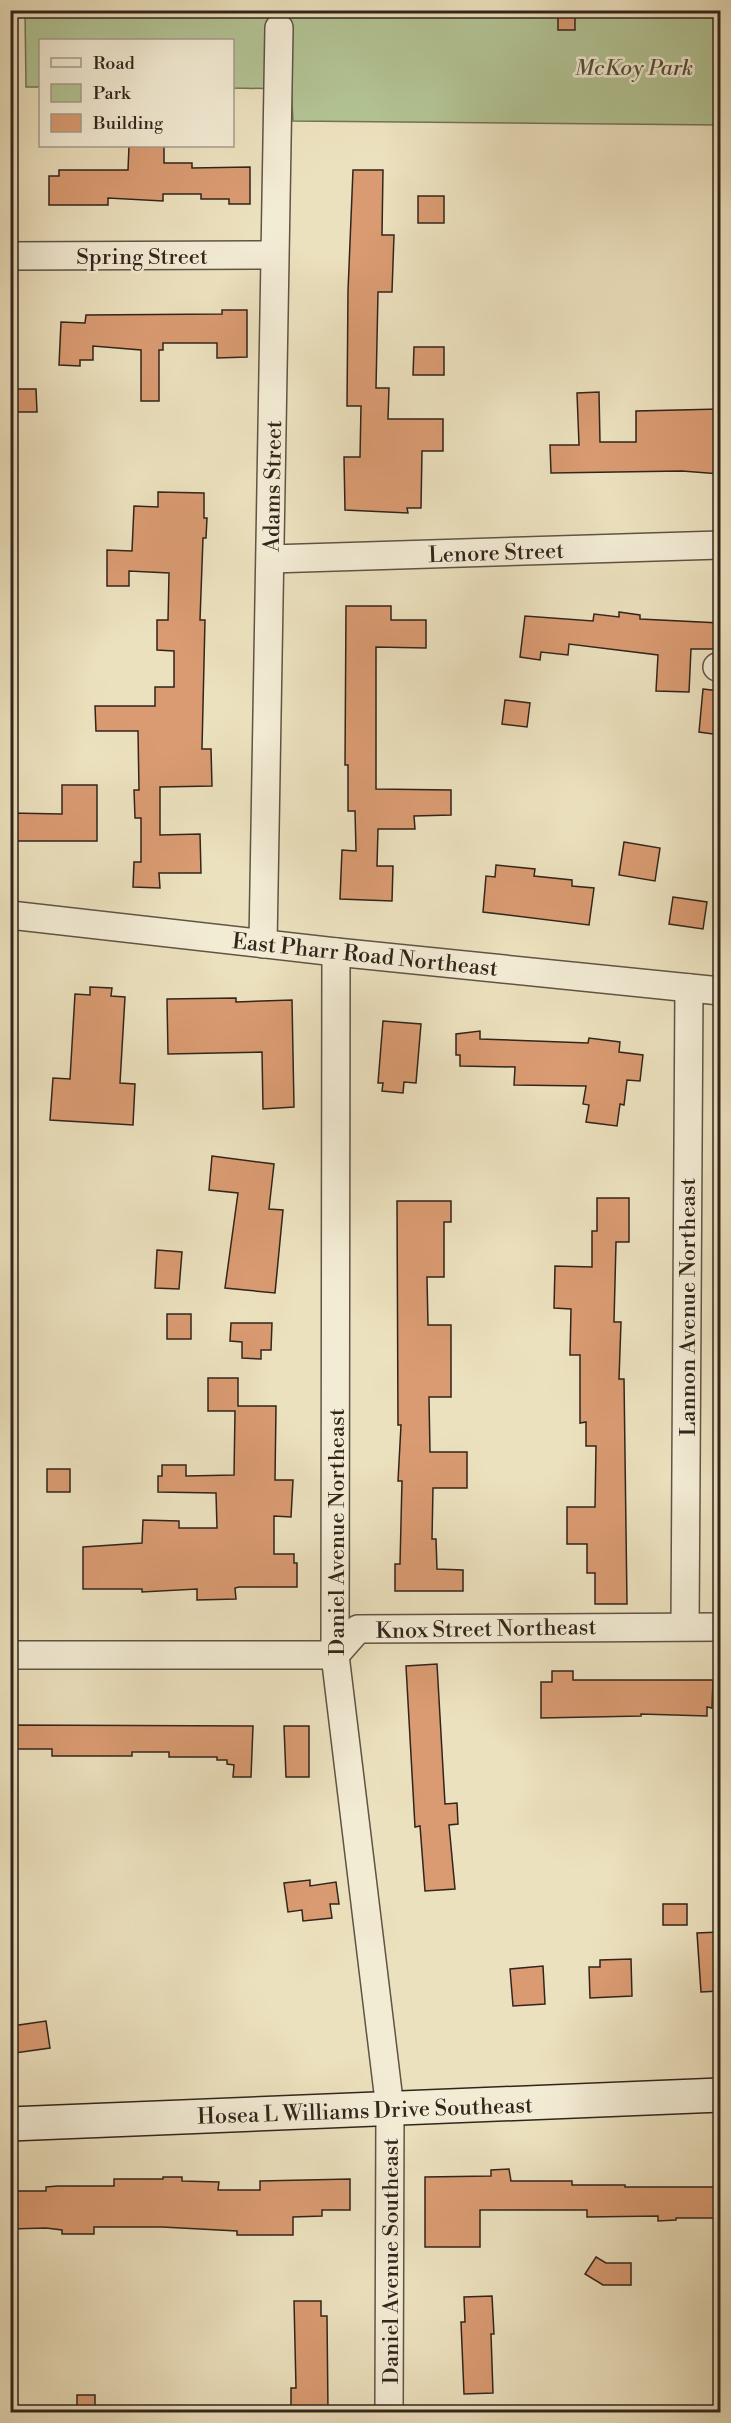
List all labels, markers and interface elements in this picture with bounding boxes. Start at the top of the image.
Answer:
legend [39,39,234,147]
text: Road [93,52,136,75]
park label: McKoy Park [575,55,693,82]
text: Park [93,82,132,105]
text: Building [92,112,164,135]
street label: Spring Street [76,244,208,271]
street label: Adams Street [259,420,288,553]
street label: Lenore Street [428,538,565,569]
street label: East Pharr Road Northeast [231,928,499,983]
street label: Lannon Avenue Northeast [675,1178,702,1436]
street label: Daniel Avenue Northeast [324,1408,351,1656]
street label: Knox Street Northeast [375,1614,597,1645]
street label: Hosea L Williams Drive Southeast [197,2092,534,2131]
street label: Daniel Avenue Southeast [378,2138,405,2384]

